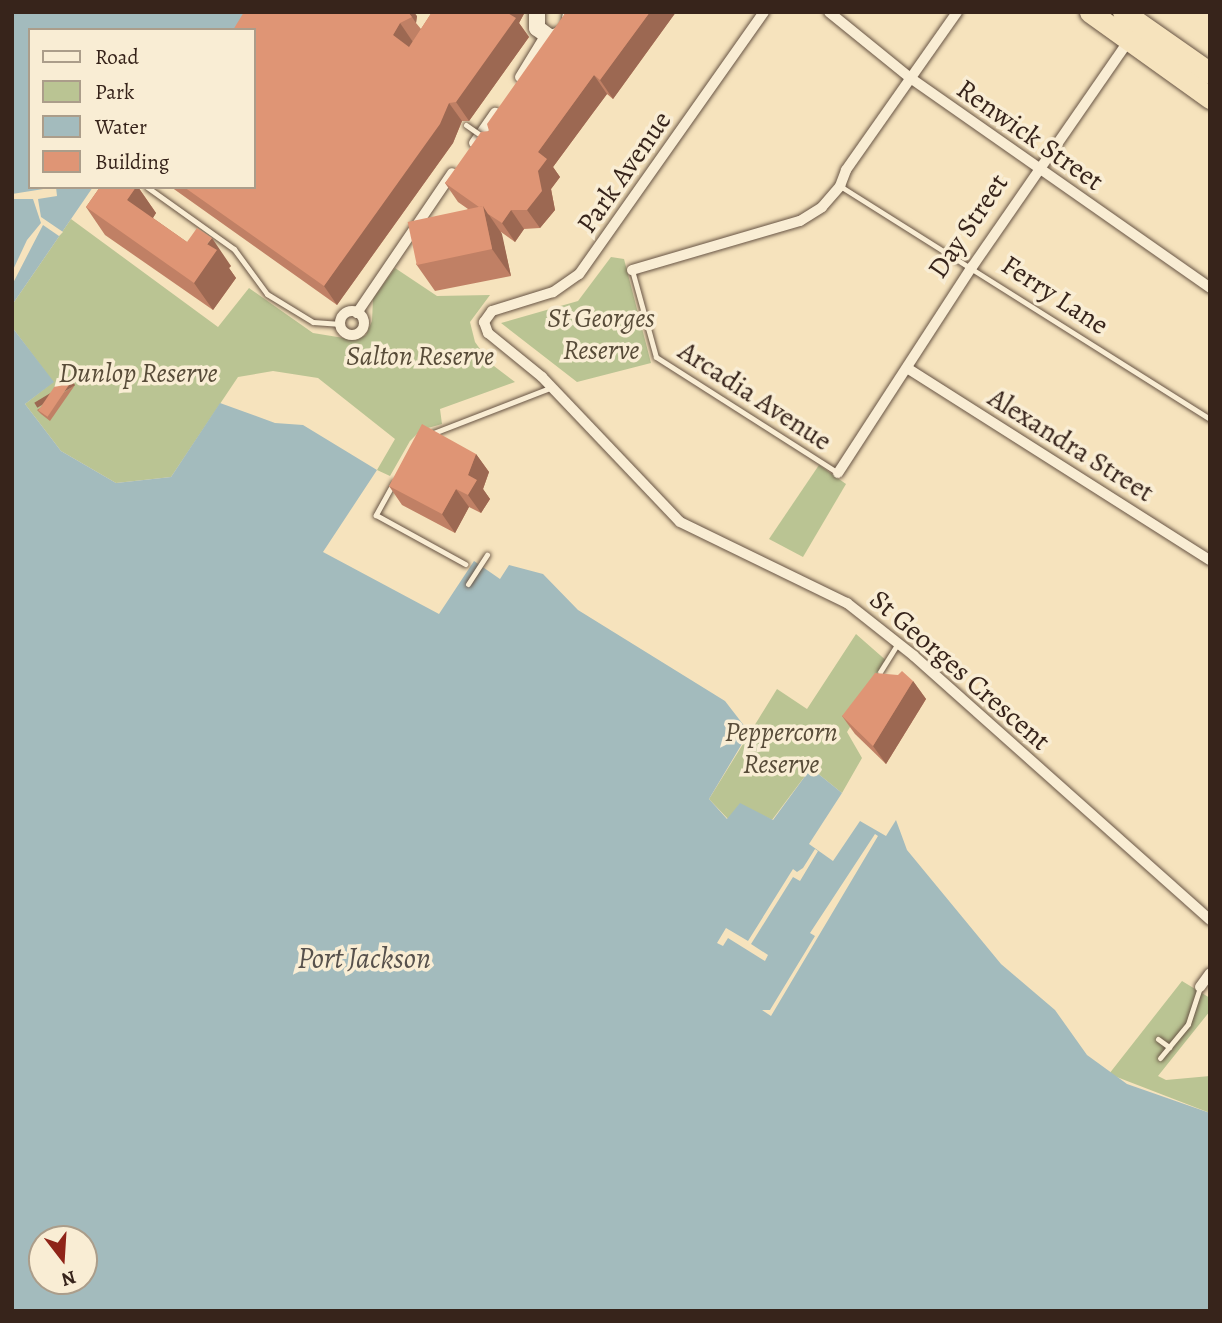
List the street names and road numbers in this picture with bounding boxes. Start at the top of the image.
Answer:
street label: Renwick Street [950,72,1110,198]
street label: Park Avenue [570,104,678,240]
street label: Day Street [921,167,1015,285]
street label: Ferry Lane [995,248,1115,342]
street label: Arcadia Avenue [672,334,838,458]
street label: Alexandra Street [982,381,1160,509]
street label: St Georges Crescent [863,582,1057,758]

